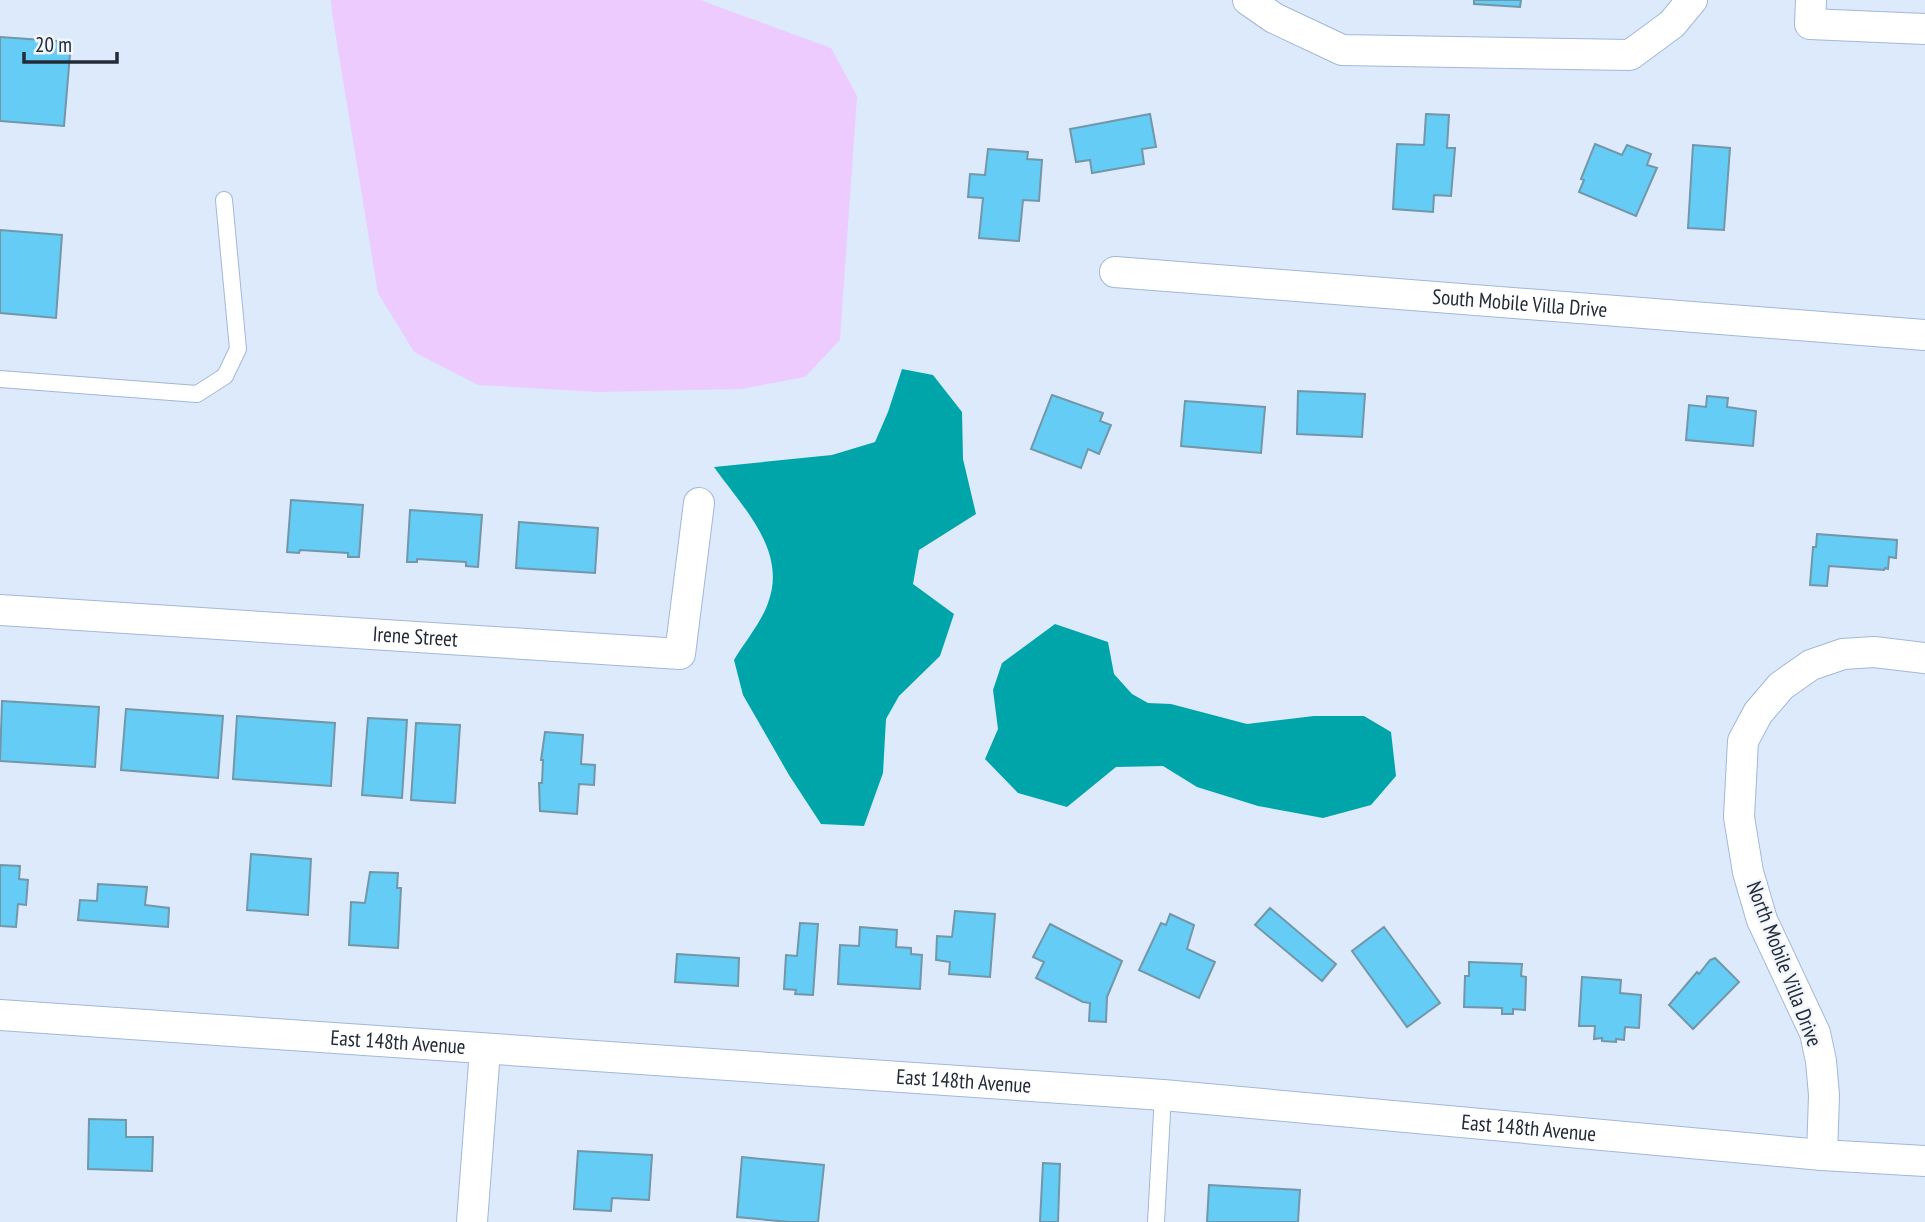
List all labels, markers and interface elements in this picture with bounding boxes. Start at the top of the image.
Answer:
scale bar [24,21,117,65]
text: 20 m [35,31,72,58]
street label: South Mobile Villa Drive [1431,283,1608,323]
street label: Irene Street [372,620,459,653]
street label: North Mobile Villa Drive [1741,877,1828,1050]
street label: East 148th Avenue [330,1024,466,1060]
street label: East 148th Avenue [895,1063,1032,1099]
street label: East 148th Avenue [1460,1108,1597,1147]

